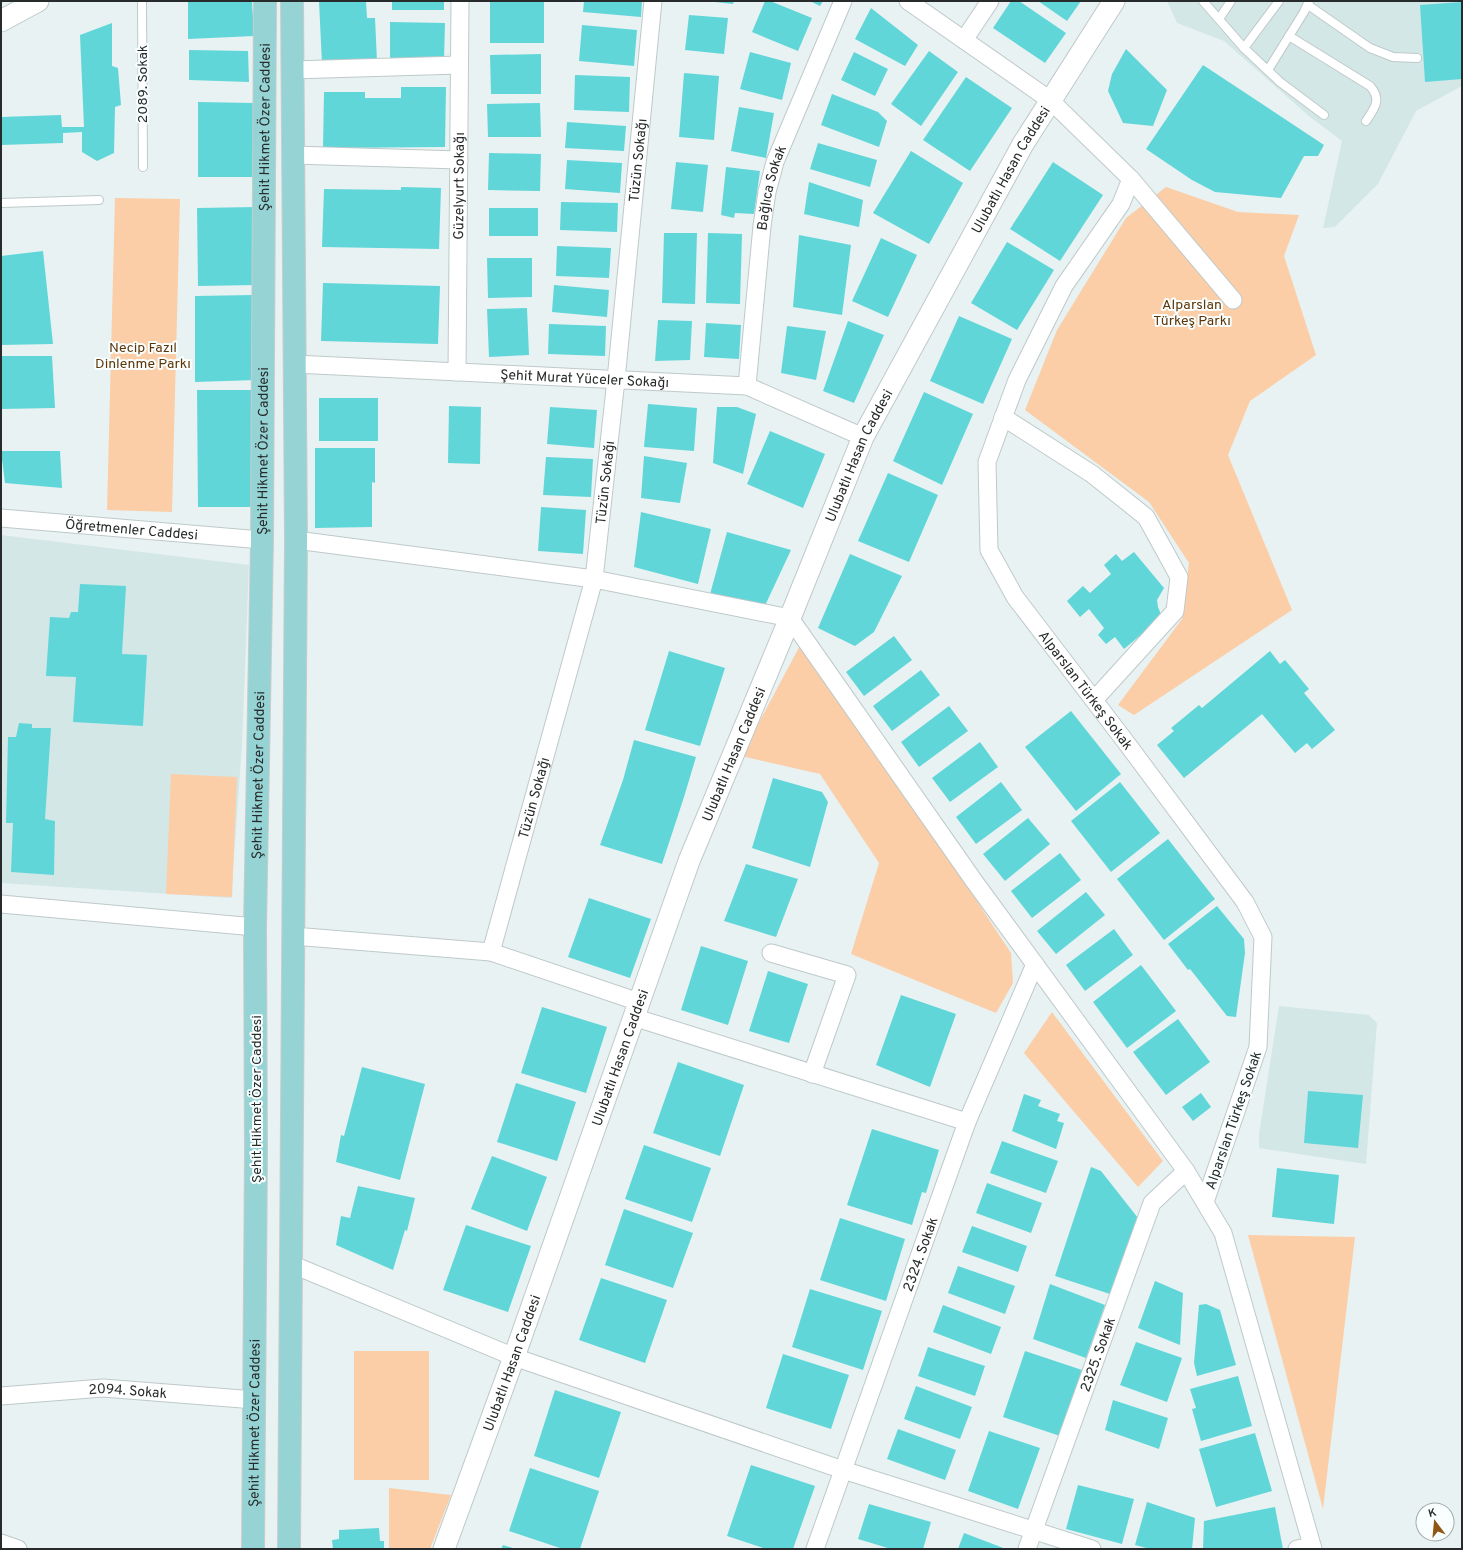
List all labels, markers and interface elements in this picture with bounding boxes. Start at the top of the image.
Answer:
street label: Şehit Hikmet Özer Caddesi [256,43,275,211]
street label: 2089. Sokak [135,45,152,123]
street label: Ulubatlı Hasan Caddesi [969,104,1055,237]
street label: Tüzün Sokağı [626,118,651,203]
street label: Güzelyurt Sokağı [451,132,469,240]
street label: Bağlıca Sokak [754,143,791,232]
park label: Alparslan Türkeş Parkı [1153,297,1231,330]
park label: Necip Fazıl Dinlenme Parkı [95,340,191,373]
street label: Şehit Hikmet Özer Caddesi [254,367,273,535]
street label: Şehit Murat Yüceler Sokağı [500,367,669,392]
street label: Ulubatlı Hasan Caddesi [823,387,897,525]
street label: Tüzün Sokağı [593,440,619,525]
street label: Öğretmenler Caddesi [64,515,198,545]
street label: Alparslan Türkeş Sokak [1034,628,1136,754]
street label: Ulubatlı Hasan Caddesi [699,685,770,824]
street label: Şehit Hikmet Özer Caddesi [249,691,269,859]
street label: Tüzün Sokağı [516,756,554,841]
street label: Ulubatlı Hasan Caddesi [589,987,653,1129]
street label: Şehit Hikmet Özer Caddesi [248,1015,266,1183]
street label: Alparslan Türkeş Sokak [1203,1049,1266,1192]
street label: 2324. Sokak [900,1215,942,1294]
street label: Ulubatlı Hasan Caddesi [481,1293,545,1434]
street label: 2325. Sokak [1077,1315,1120,1395]
street label: Şehit Hikmet Özer Caddesi [246,1339,265,1507]
street label: 2094. Sokak [88,1381,167,1403]
north arrow [1415,1502,1455,1542]
text: K [1427,1505,1438,1521]

